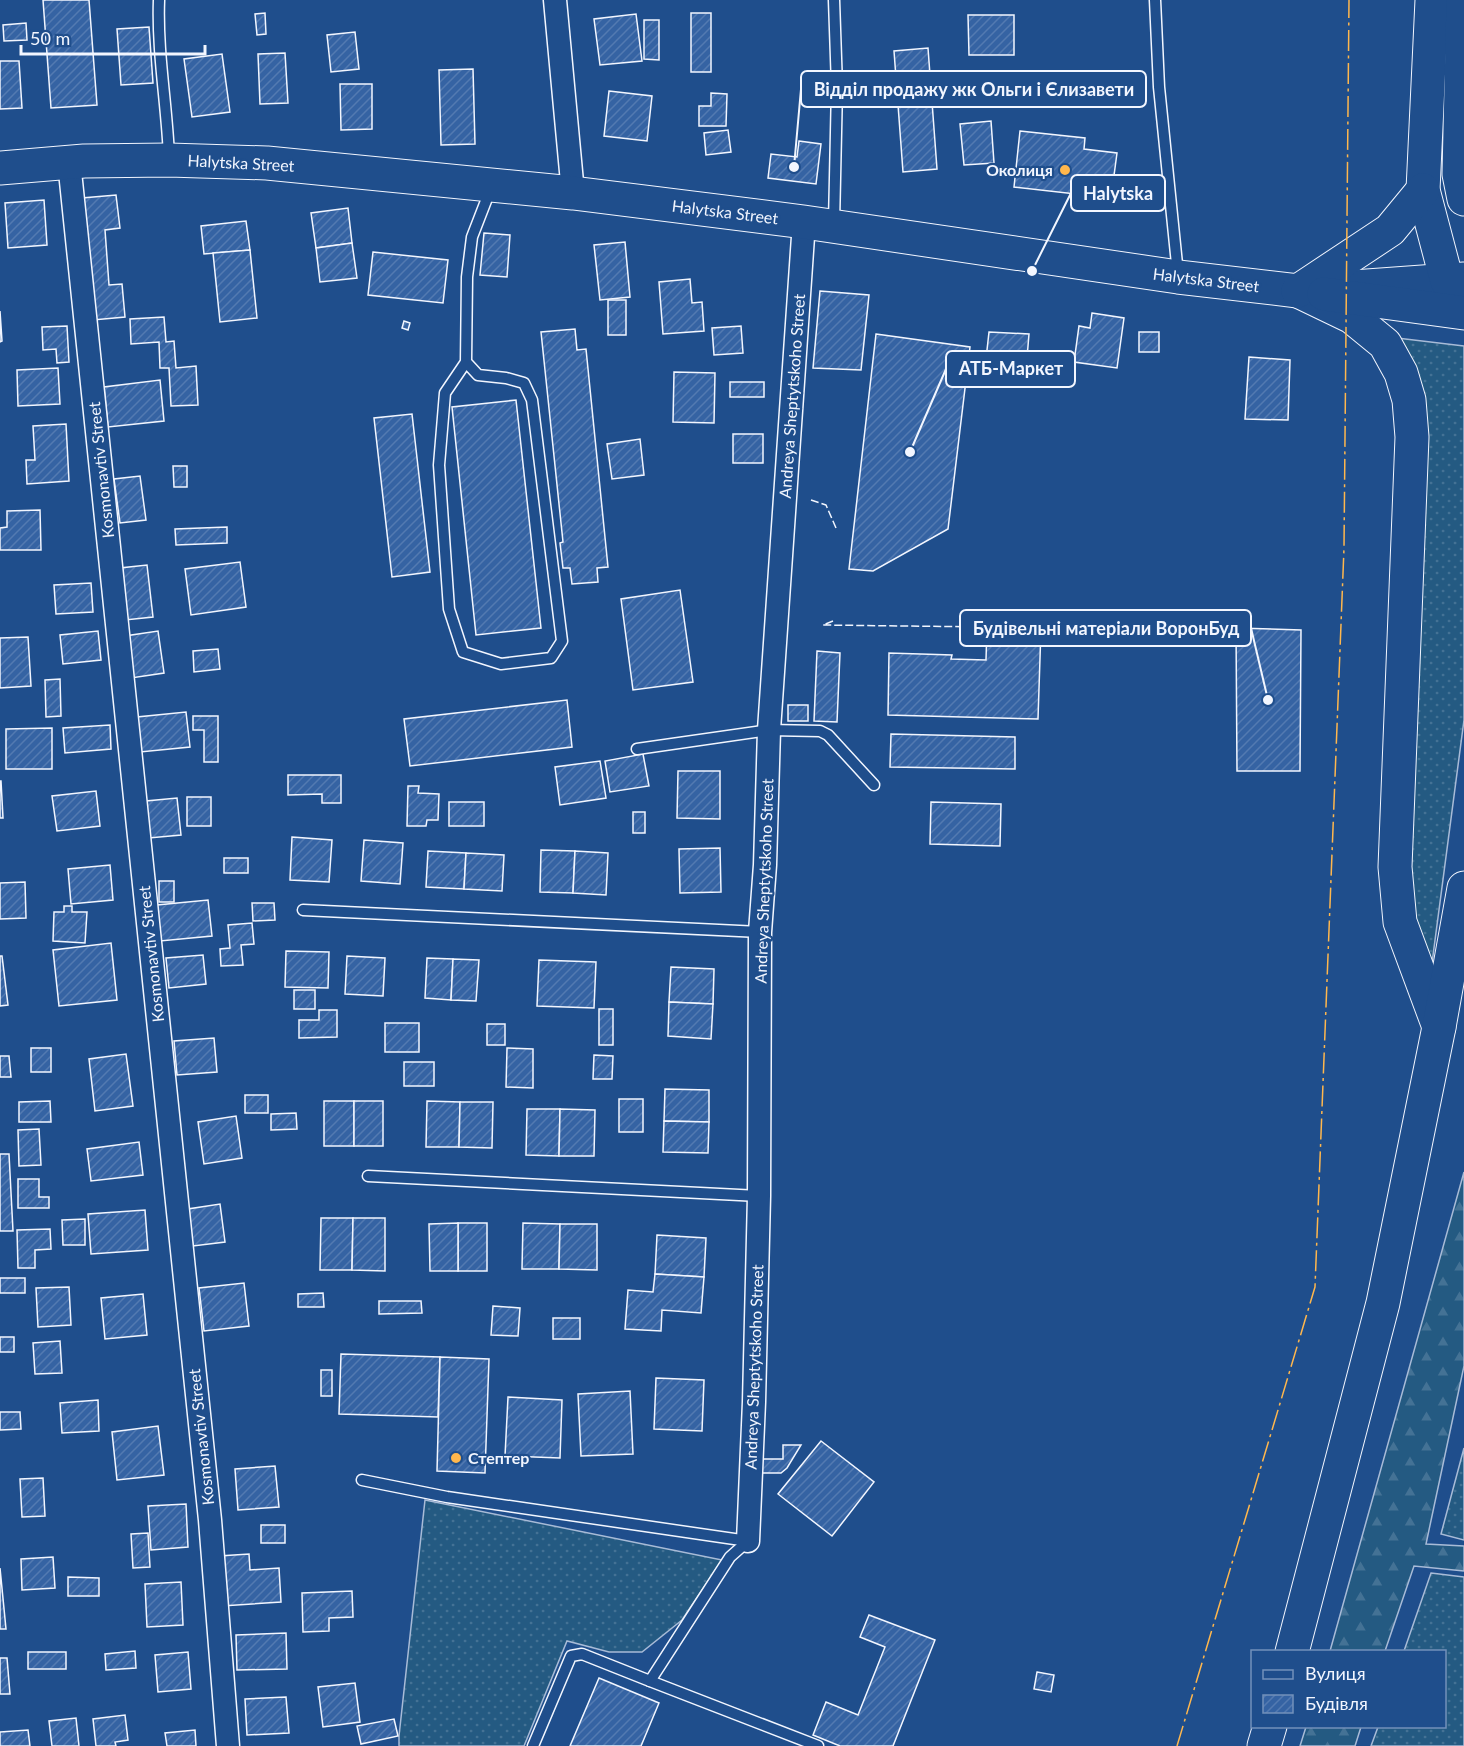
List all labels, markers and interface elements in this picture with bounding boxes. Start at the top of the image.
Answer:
scale bar [21,18,206,56]
text: 50 m [30,27,70,49]
callout: Відділ продажу жк Ольги і Єлизавети [801,71,1146,107]
text: Відділ продажу жк Ольги і Єлизавети [814,78,1134,100]
street label: Halytska Street [187,150,295,175]
place label: Околиця [986,160,1053,179]
marker: Околиця [1058,163,1072,177]
callout: Halytska [1071,175,1165,211]
text: Halytska [1083,182,1153,204]
street label: Halytska Street [671,196,780,227]
street label: Halytska Street [1152,264,1261,295]
street label: Andreya Sheptytskoho Street [775,293,808,499]
callout: ATБ-Маркет [946,351,1075,387]
text: ATБ-Маркет [958,357,1064,379]
street label: Kosmonavtiv Street [84,401,117,539]
callout: Будівельні матеріали ВоронБуд [960,610,1251,646]
text: Будівельні матеріали ВоронБуд [973,617,1240,639]
street label: Andreya Sheptytskoho Street [750,778,777,984]
street label: Kosmonavtiv Street [134,885,167,1023]
street label: Andreya Sheptytskoho Street [740,1264,767,1470]
street label: Kosmonavtiv Street [184,1368,217,1506]
place label: Стептер [468,1448,529,1467]
marker: Стептер [449,1451,463,1465]
legend [1251,1650,1446,1728]
text: Вулиця [1305,1662,1366,1684]
text: Будівля [1305,1692,1368,1714]

